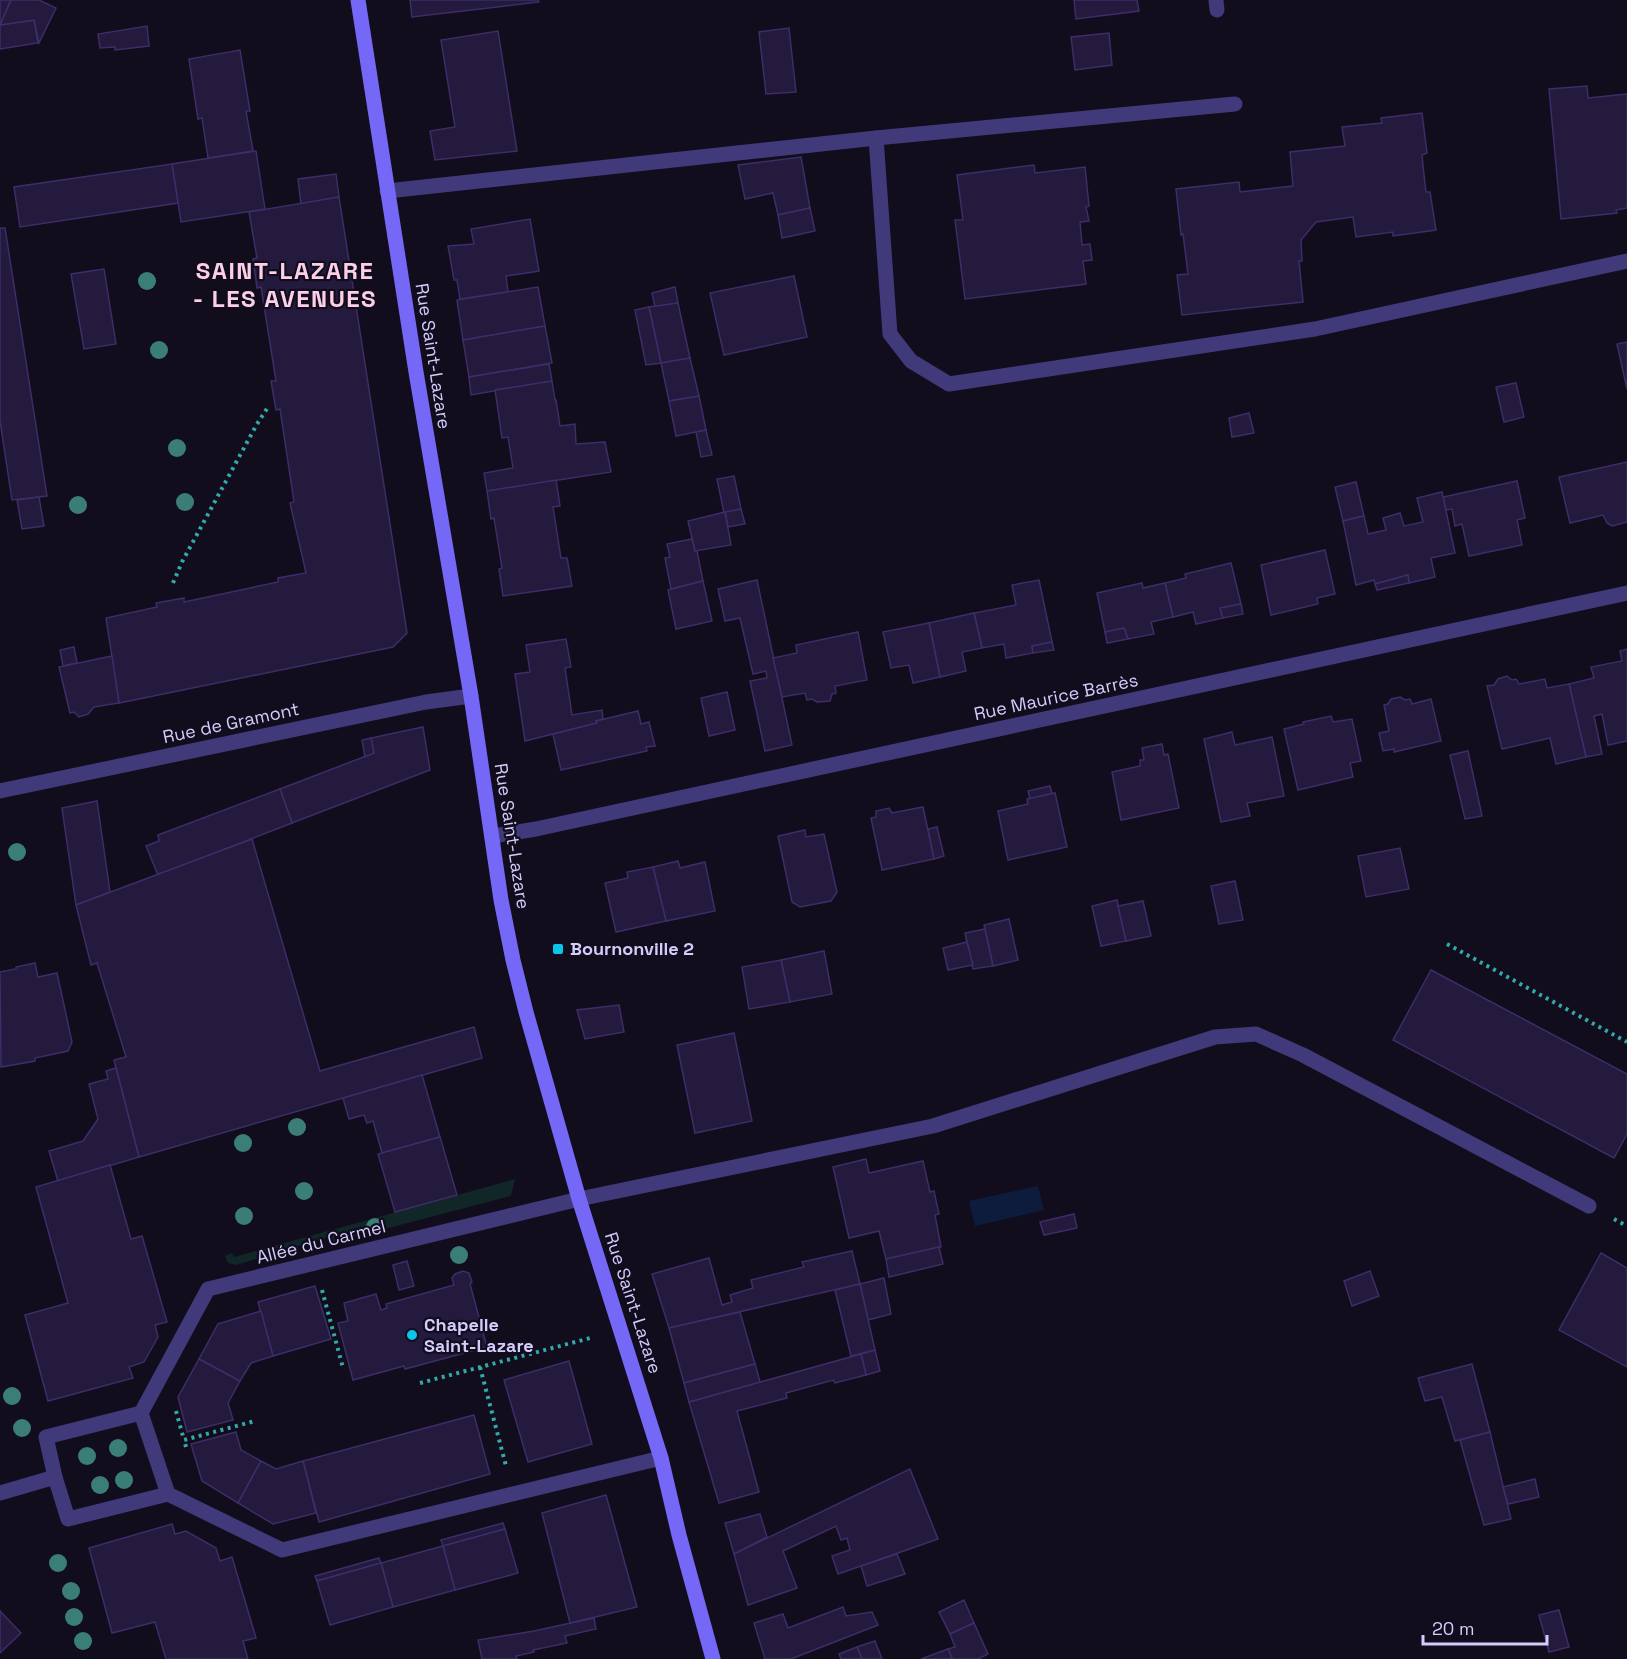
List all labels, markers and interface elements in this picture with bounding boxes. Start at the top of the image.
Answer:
district label: SAINT-LAZARE - LES AVENUES [193,255,377,314]
street label: Rue Saint-Lazare [411,281,456,431]
street label: Rue Maurice Barrès [972,668,1140,725]
street label: Rue de Gramont [161,697,301,748]
street label: Rue Saint-Lazare [490,761,535,911]
place label: Bournonville 2 [570,937,694,960]
marker: Bournonville 2 [551,942,565,956]
street label: Allée du Carmel [254,1214,388,1269]
street label: Rue Saint-Lazare [600,1229,667,1376]
place label: Chapelle Saint-Lazare [424,1313,534,1357]
marker: Chapelle Saint-Lazare [405,1328,419,1342]
scale bar [1423,1608,1548,1646]
text: 20 m [1432,1617,1475,1640]

